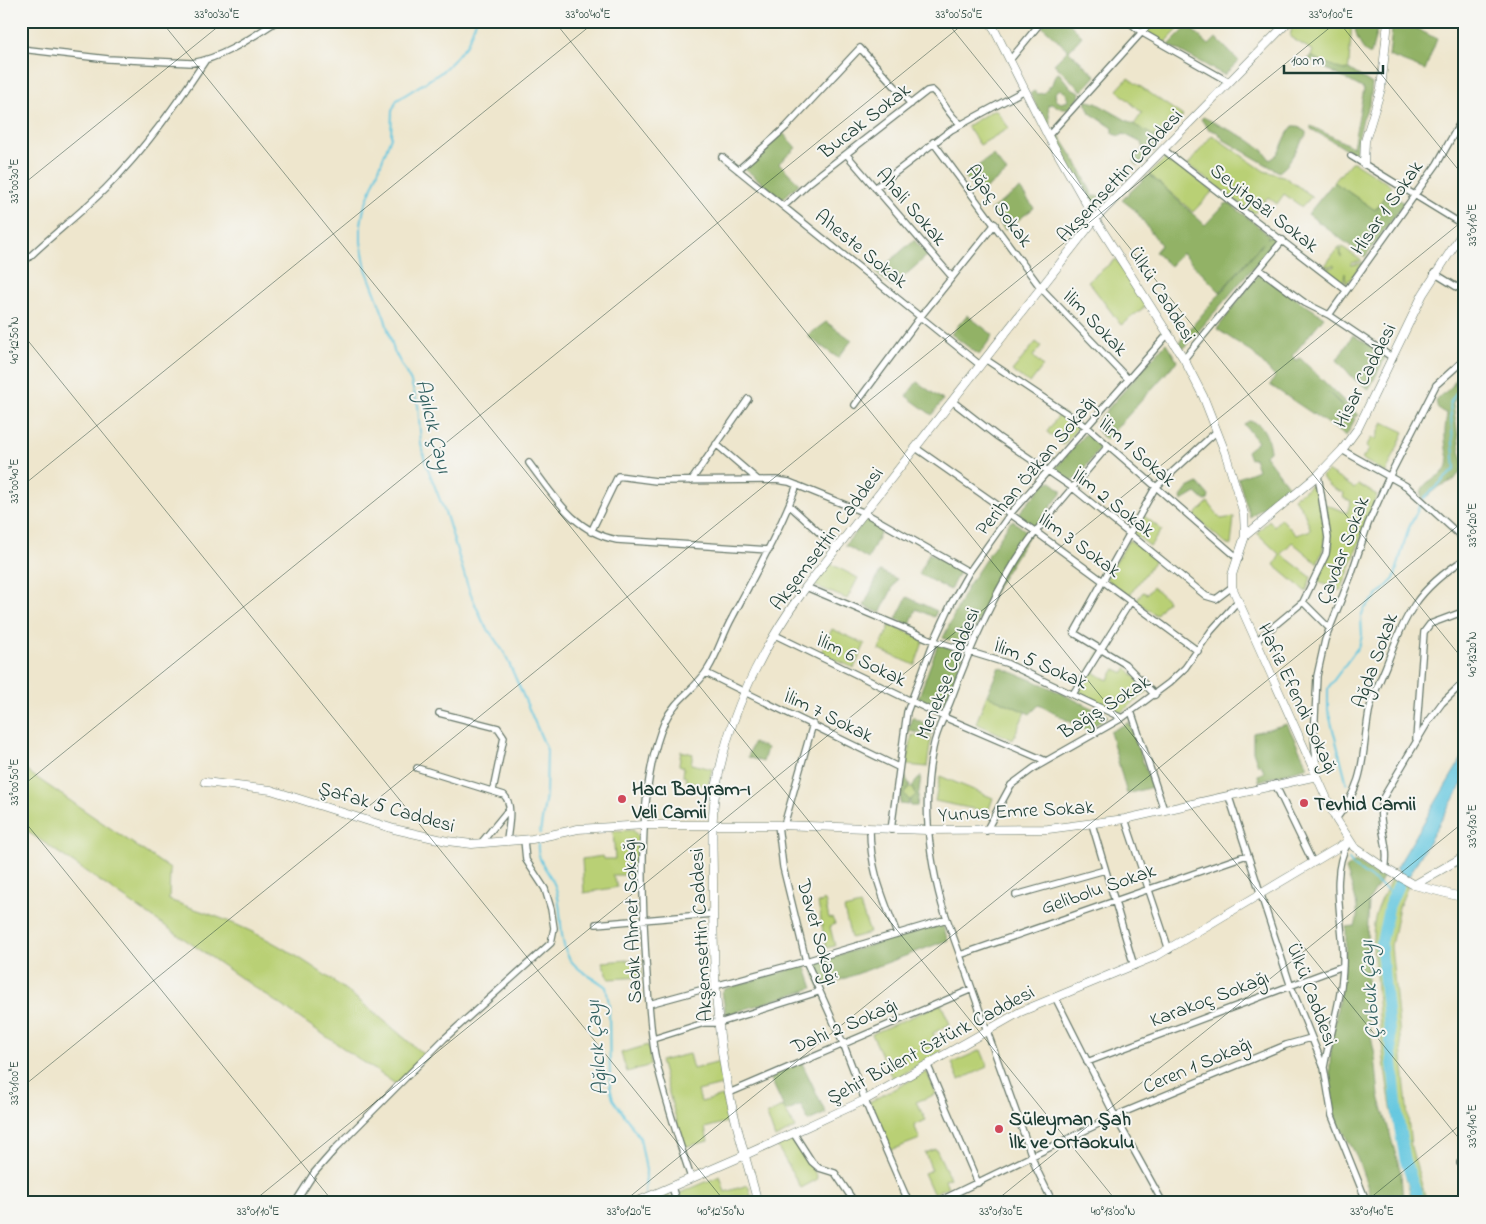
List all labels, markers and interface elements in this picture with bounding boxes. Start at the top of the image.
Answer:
text: 33°00'30"E [195,6,239,24]
text: 33°00'40"E [566,6,610,24]
text: 33°00'50"E [936,6,982,24]
text: 33°01'00"E [1309,6,1353,24]
scale bar [1284,42,1382,74]
text: 100 m [1291,50,1324,72]
street label: Bucak Sokak [813,77,918,168]
street label: Akşemsettin Caddesi [1051,103,1191,250]
street label: Hisar 1 Sokak [1345,155,1432,262]
street label: Seyitgazi Sokak [1202,157,1324,262]
text: 33°00'30"E [6,159,24,203]
street label: Ağaç Sokak [956,159,1039,255]
street label: Ahali Sokak [868,162,953,253]
street label: Aheste Sokak [808,203,913,297]
text: 33°01'10"E [1464,204,1482,246]
street label: Ülkü Caddesi [1120,242,1202,349]
street label: İlim Sokak [1055,284,1134,364]
text: 40°12'50"N [6,316,24,364]
street label: Hisar Caddesi [1327,319,1405,434]
water label: Ağılcık Çayı [405,376,458,478]
street label: Perihan Özkan Sokağı [970,390,1105,544]
street label: İlim 1 Sokak [1091,411,1182,495]
text: 33°00'40"E [6,459,24,503]
street label: Akşemsettin Caddesi [764,461,892,618]
street label: İlim 2 Sokak [1065,462,1160,546]
street label: Çavdar Sokak [1310,492,1378,609]
text: 33°01'20"E [1464,503,1482,547]
street label: İlim 3 Sokak [1031,506,1126,586]
street label: Menekşe Caddesi [910,604,989,744]
street label: Ağda Sokak [1346,609,1408,713]
street label: Hafız Efendi Sokağı [1248,619,1344,780]
street label: İlim 6 Sokak [811,627,911,696]
text: 40°13'20"N [1464,631,1482,677]
street label: İlim 5 Sokak [989,632,1092,698]
street label: Bağış Sokak [1053,668,1157,749]
street label: İlim 7 Sokak [778,683,878,752]
text: 33°00'50"E [6,759,24,805]
street label: Şafak 5 Caddesi [315,775,458,842]
place label: Hacı Bayram-ı Veli Camii [631,776,751,828]
place label: Tevhid Camii [1314,791,1416,820]
marker: Hacı Bayram-ı Veli Camii [616,793,628,805]
street label: Yunus Emre Sokak [938,794,1095,831]
marker: Tevhid Camii [1298,797,1310,809]
text: 33°01'30"E [1464,804,1482,848]
street label: Sadık Ahmet Sokağı [616,838,652,1004]
street label: Akşemsettin Caddesi [683,847,722,1022]
street label: Gelibolu Sokak [1038,857,1160,924]
street label: Davet Sokağı [786,875,846,989]
water label: Çubuk Çayı [1352,938,1389,1040]
street label: Ülkü Caddesi [1278,939,1344,1051]
street label: Karakoç Sokağı [1146,964,1274,1037]
street label: Şehit Bülent Öztürk Caddesi [822,979,1040,1113]
street label: Dahi 2 Sokağı [786,992,903,1064]
water label: Ağılcık Çayı [579,998,618,1097]
street label: Ceren 1 Sokağı [1139,1030,1257,1103]
text: 33°01'00"E [6,1061,24,1105]
text: 33°01'40"E [1464,1104,1482,1148]
place label: Süleyman Şah İlk ve Ortaokulu [1009,1106,1135,1158]
marker: Süleyman Şah İlk ve Ortaokulu [993,1123,1005,1135]
text: 33°01'10"E [237,1203,279,1221]
text: 33°01'20"E [607,1203,651,1221]
text: 40°12'50"N [697,1203,745,1221]
text: 33°01'30"E [979,1203,1023,1221]
text: 40°13'00"N [1091,1203,1135,1221]
text: 33°01'40"E [1350,1203,1394,1221]

